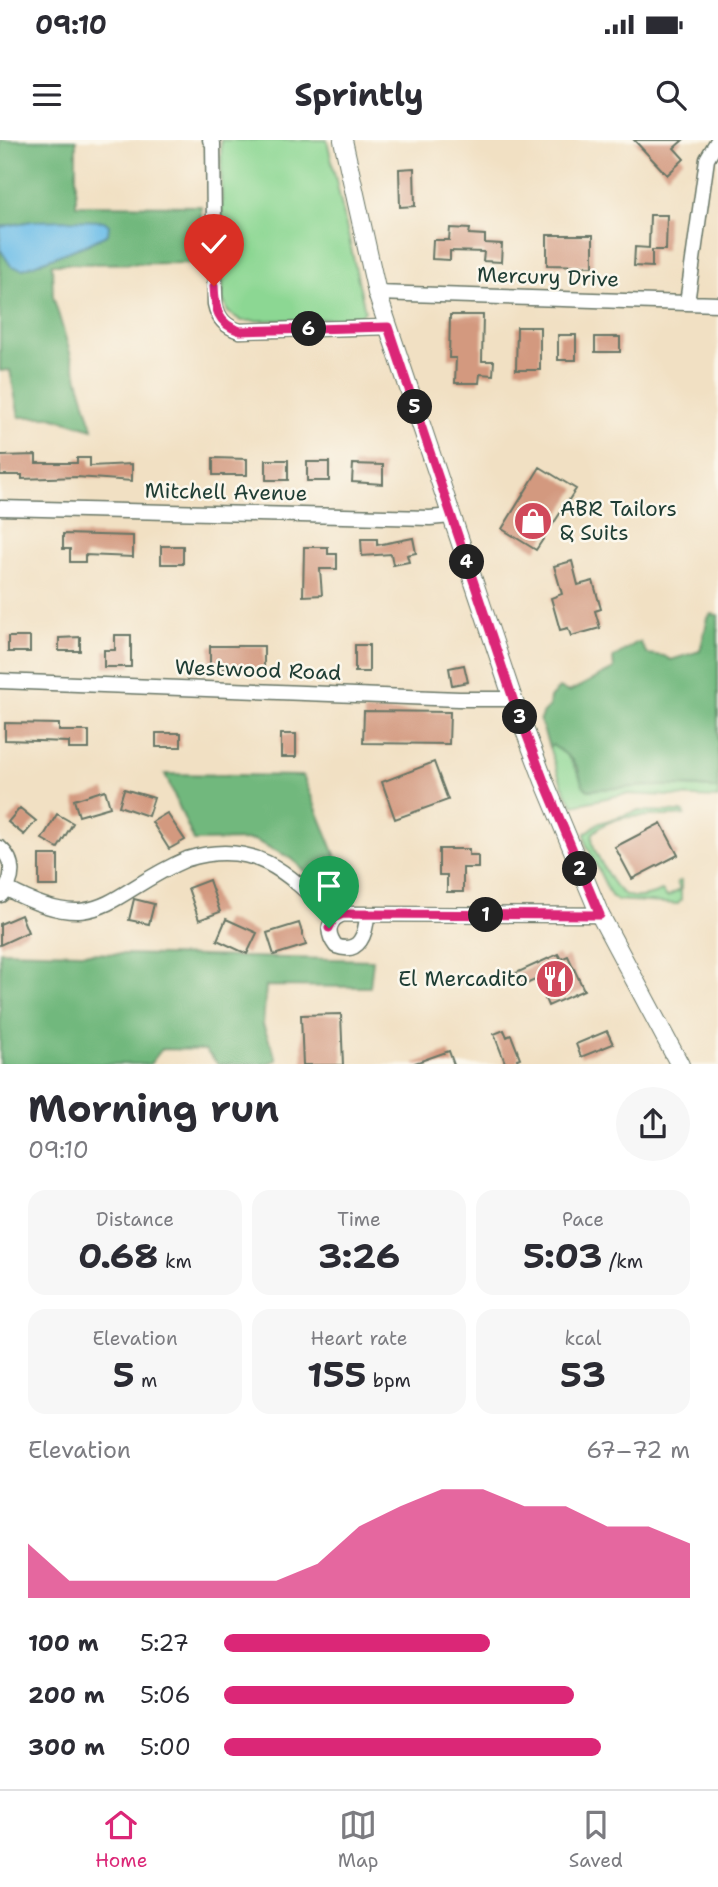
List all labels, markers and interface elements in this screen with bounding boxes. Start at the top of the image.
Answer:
text: 09:10 [35,7,107,42]
text: Sprintly [294,73,424,116]
icon: menu [28,76,66,114]
icon: search [652,76,690,114]
pin [184,214,244,286]
icon: check [195,225,233,263]
street label: Mercury Drive [476,261,620,293]
pin: 6 [292,312,326,346]
text: 6 [302,316,315,341]
pin: 5 [398,390,432,424]
text: 5 [409,394,420,419]
street label: Mitchell Avenue [144,477,308,507]
place label: ABR Tailors & Suits [560,495,677,547]
shop icon: ABR Tailors & Suits [512,500,554,542]
pin: 4 [449,544,484,580]
text: 4 [460,549,473,574]
street label: Westwood Road [174,653,342,687]
pin: 3 [503,700,538,734]
text: 3 [513,704,526,729]
pin: 2 [562,852,598,886]
pin [299,856,359,928]
text: 2 [573,856,586,881]
icon: arrive [310,867,348,905]
pin: 1 [468,898,504,932]
text: 1 [481,902,490,927]
restaurant icon: El Mercadito [534,958,576,1000]
place label: El Mercadito [398,965,528,993]
text: Morning run [28,1083,279,1134]
button: share [616,1087,690,1161]
text: 09:10 [28,1135,89,1165]
text: Distance [96,1207,174,1232]
text: Time [337,1207,381,1232]
text: Pace [562,1207,604,1232]
text: 0.68 [78,1232,159,1279]
text: 3:26 [318,1232,400,1279]
text: 5:03 [523,1232,603,1279]
text: km [159,1249,192,1274]
text: /km [603,1249,643,1274]
text: Elevation [92,1326,178,1351]
text: Heart rate [311,1326,407,1351]
text: kcal [565,1326,601,1351]
text: 5 [113,1351,135,1398]
text: 155 [307,1351,366,1398]
text: 53 [560,1351,606,1398]
text: m [135,1368,157,1393]
text: bpm [366,1368,411,1393]
text: Elevation [28,1435,131,1465]
text: 67–72 m [586,1435,690,1465]
text: 100 m [28,1628,99,1658]
text: 5:27 [140,1628,189,1658]
text: 200 m [28,1680,105,1710]
text: 5:06 [140,1680,191,1710]
text: 300 m [28,1732,105,1762]
text: 5:00 [140,1732,191,1762]
tab: Home [95,1806,147,1873]
tab: Map [338,1806,378,1873]
tab: Saved [569,1806,623,1873]

